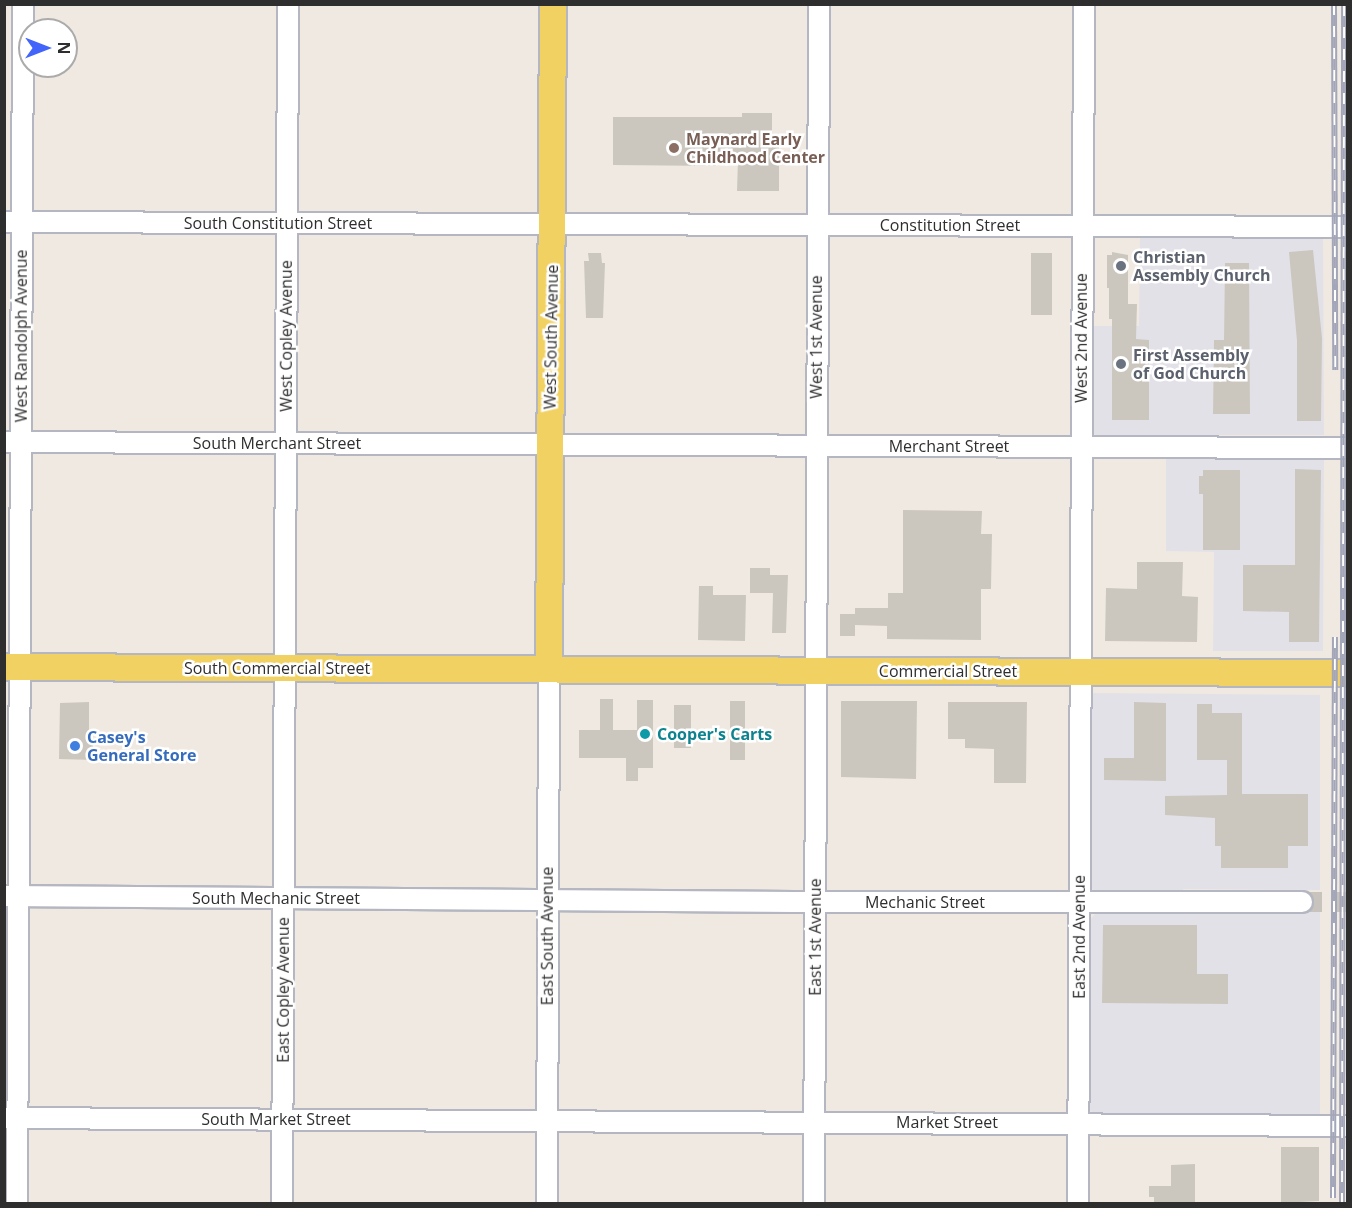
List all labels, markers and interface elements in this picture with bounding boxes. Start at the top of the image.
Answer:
north arrow [18,18,78,78]
text: N [53,41,75,55]
place label: Maynard Early Childhood Center [686,129,825,167]
marker: Maynard Early Childhood Center [667,141,681,155]
street label: South Constitution Street [184,213,372,233]
street label: Constitution Street [880,215,1020,235]
place label: Christian Assembly Church [1133,247,1271,285]
street label: West Randolph Avenue [11,250,31,422]
marker: Christian Assembly Church [1114,259,1128,273]
street label: West Copley Avenue [276,260,296,412]
street label: West South Avenue [540,264,562,410]
street label: West 2nd Avenue [1071,273,1091,403]
street label: West 1st Avenue [806,275,826,399]
place label: First Assembly of God Church [1133,345,1249,383]
marker: First Assembly of God Church [1114,357,1128,371]
street label: South Merchant Street [193,433,361,453]
street label: Merchant Street [889,436,1009,456]
street label: South Commercial Street [184,658,370,678]
street label: Commercial Street [879,661,1017,681]
place label: Cooper's Carts [657,724,772,744]
place label: Casey's General Store [87,727,196,765]
marker: Cooper's Carts [638,727,652,741]
marker: Casey's General Store [68,739,82,753]
street label: East South Avenue [537,867,557,1005]
street label: East 2nd Avenue [1069,875,1089,999]
street label: East 1st Avenue [805,878,825,996]
street label: South Mechanic Street [192,888,360,908]
street label: Mechanic Street [865,892,985,912]
street label: East Copley Avenue [273,917,293,1063]
street label: South Market Street [201,1109,351,1129]
street label: Market Street [896,1112,998,1132]

